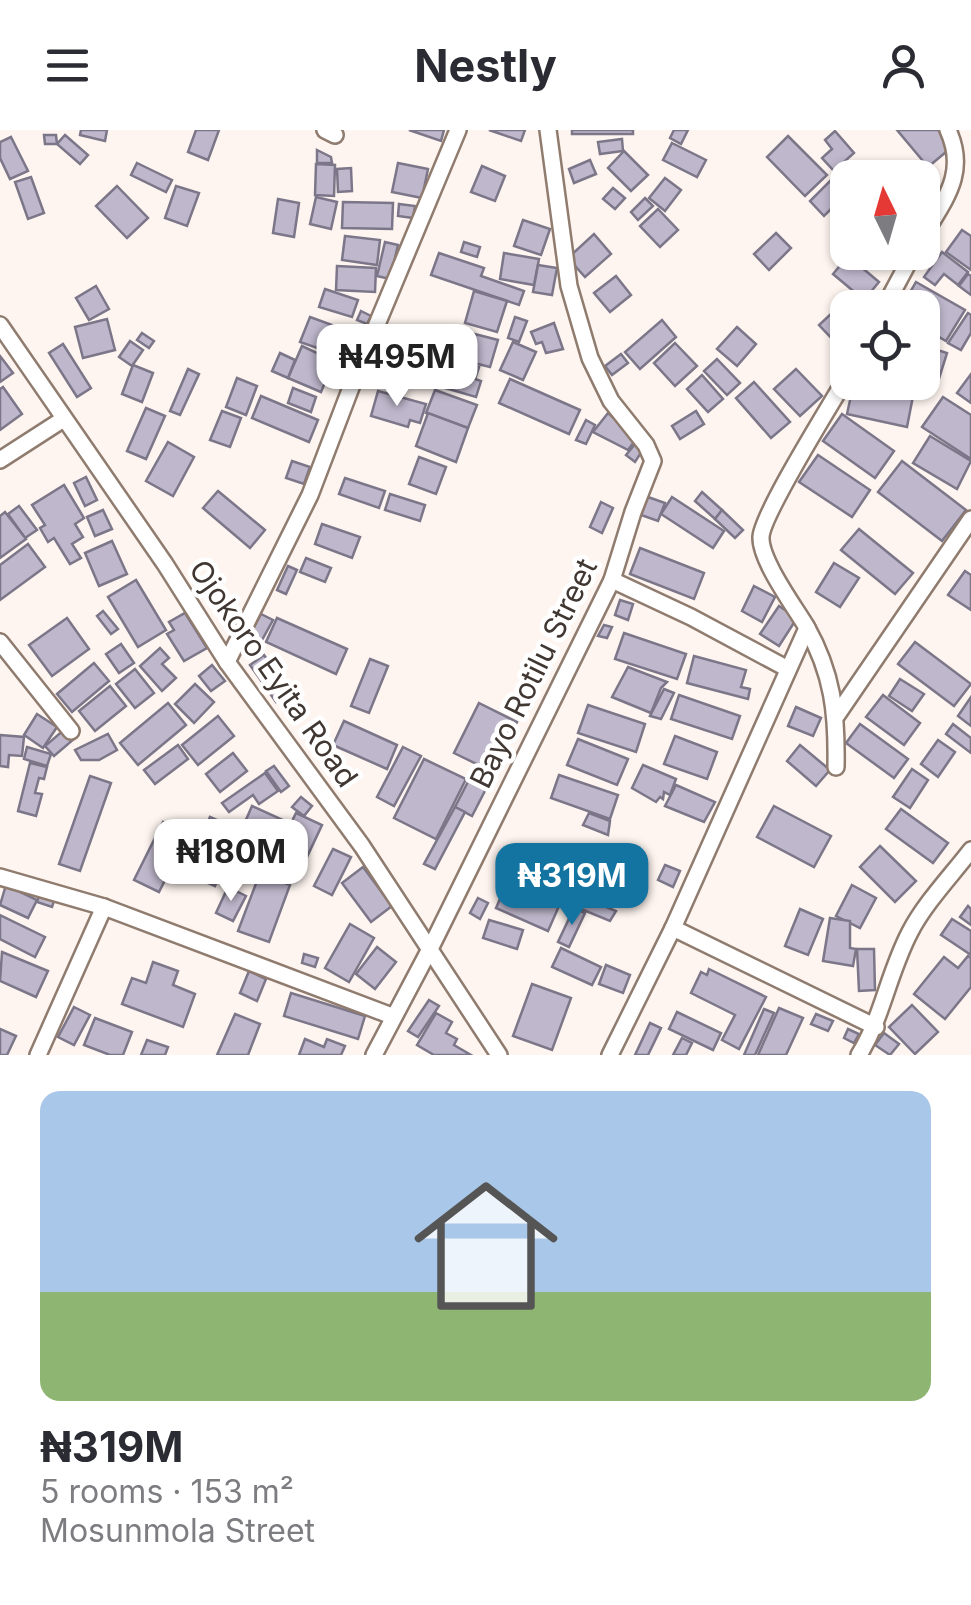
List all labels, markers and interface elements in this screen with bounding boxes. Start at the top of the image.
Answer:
icon: menu [40,38,95,93]
text: Nestly [414,38,557,93]
icon: person [876,38,931,93]
north arrow [830,160,940,270]
map controls [830,160,940,400]
button: locate [830,290,940,400]
pin: ₦495M [327,324,467,409]
text: ₦495M [339,337,455,376]
street label: Bayo Rotilu Street [462,552,604,794]
street label: Ojokoro Eyita Road [182,553,366,793]
pin: ₦180M [161,819,301,904]
text: ₦180M [176,832,286,871]
pin: ₦319M [502,843,642,928]
text: ₦319M [517,856,627,895]
icon: home [396,1156,576,1336]
text: ₦319M [40,1421,183,1472]
text: 5 rooms · 153 m² [40,1472,294,1511]
text: Mosunmola Street [40,1511,315,1550]

